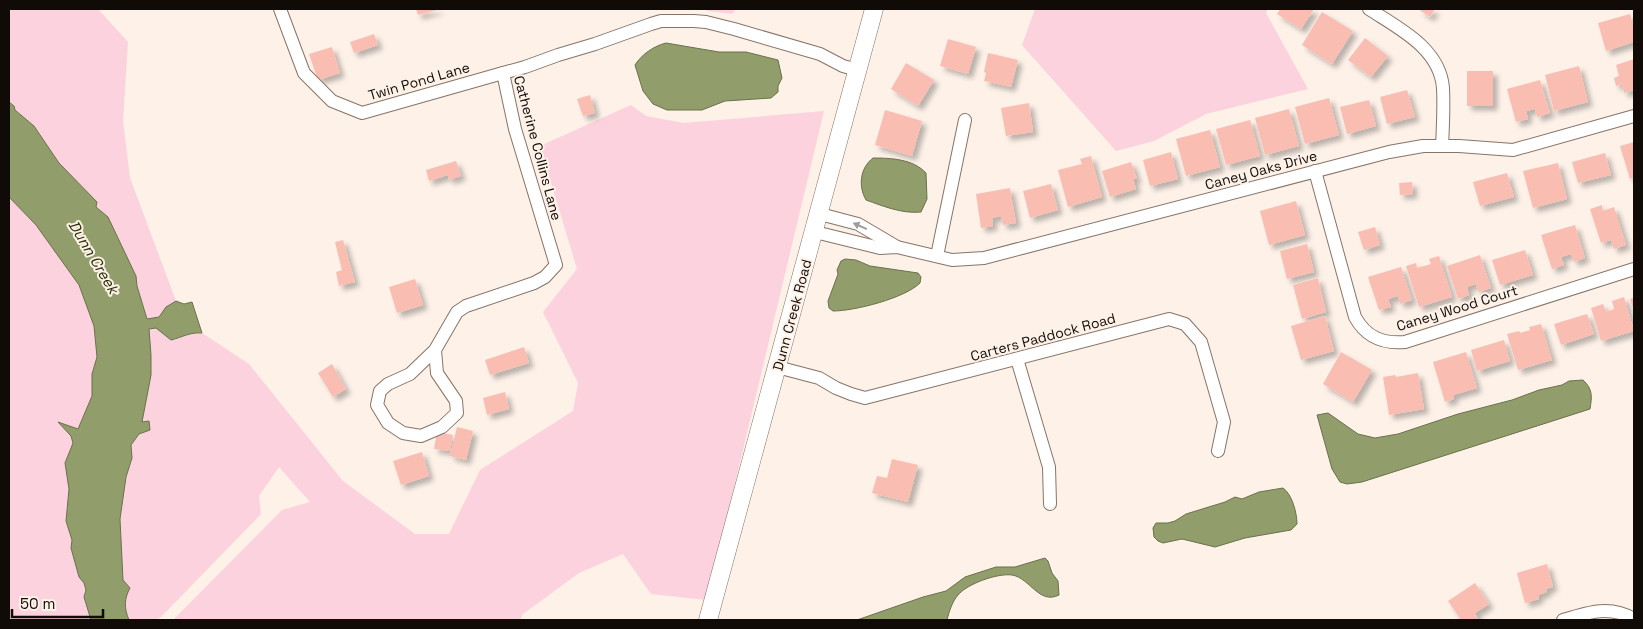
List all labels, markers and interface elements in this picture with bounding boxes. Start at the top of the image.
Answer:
street label: Twin Pond Lane [366,58,472,104]
street label: Catherine Collins Lane [510,74,566,222]
street label: Caney Oaks Drive [1203,146,1319,194]
water label: Dunn Creek [65,217,124,299]
one-way arrow [853,222,867,230]
street label: Dunn Creek Road [768,257,816,373]
street label: Caney Wood Court [1394,281,1520,335]
street label: Carters Paddock Road [968,309,1118,365]
scale bar [12,586,104,618]
text: 50 m [20,594,55,613]

